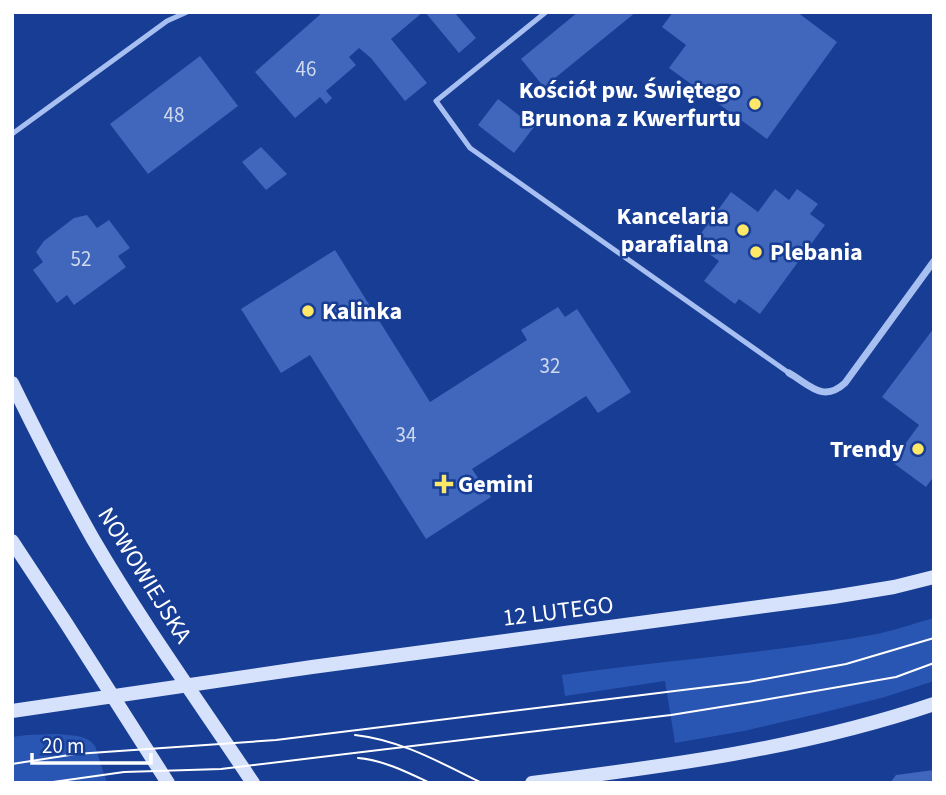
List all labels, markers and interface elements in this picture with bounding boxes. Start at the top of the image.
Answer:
house number: 46 [296,54,316,84]
place label: Kościół pw. Świętego Brunona z Kwerfurtu [519,73,741,136]
marker: Kościół pw. Świętego Brunona z Kwerfurtu [747,96,763,112]
house number: 48 [164,100,184,130]
place label: Kancelaria parafialna [617,199,729,262]
marker: Kancelaria parafialna [735,222,751,238]
place label: Plebania [770,235,863,270]
house number: 52 [71,244,91,274]
marker: Plebania [748,244,764,260]
place label: Kalinka [322,294,402,329]
marker: Kalinka [300,303,316,319]
house number: 32 [540,351,560,381]
house number: 34 [396,420,416,450]
place label: Trendy [830,432,904,467]
marker: Trendy [910,441,926,457]
place label: Gemini [458,467,533,502]
marker: Gemini [436,476,452,492]
street label: NOWOWIEJSKA [89,500,200,650]
street label: 12 LUTEGO [501,587,615,636]
scale bar [32,722,150,766]
text: 20 m [42,731,84,761]

